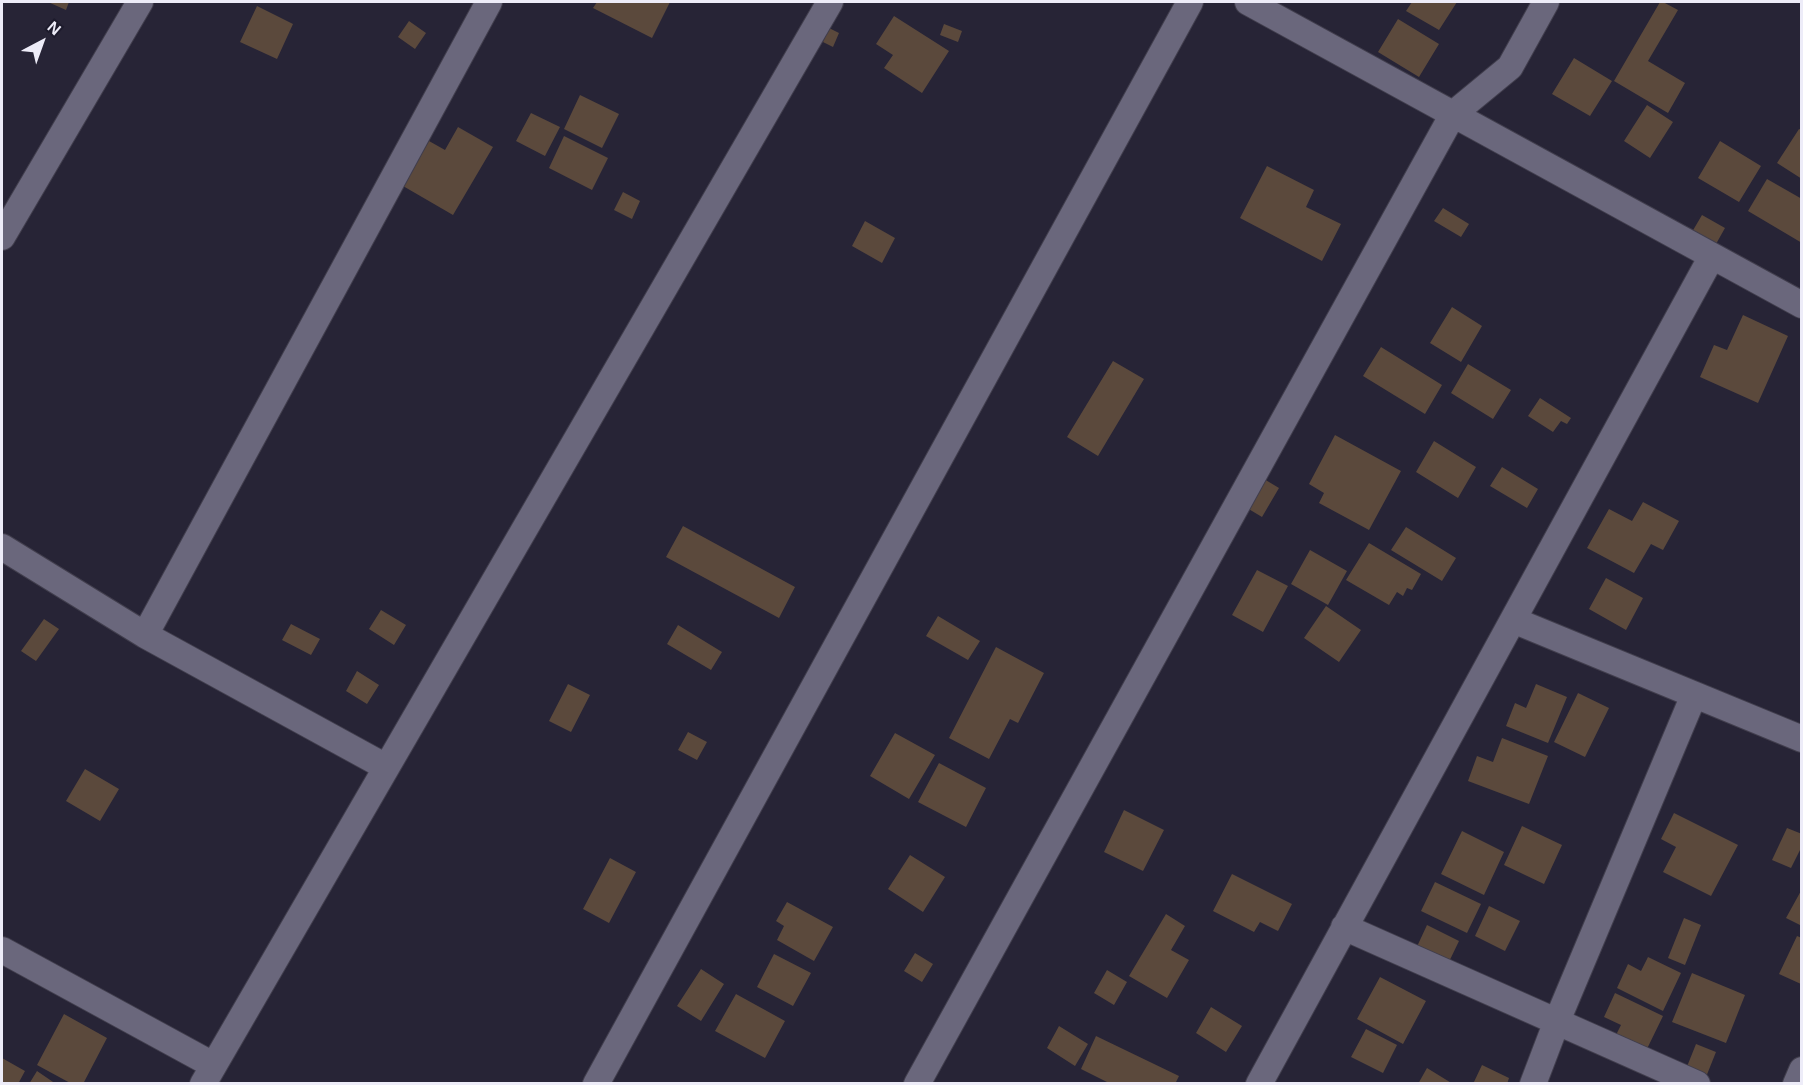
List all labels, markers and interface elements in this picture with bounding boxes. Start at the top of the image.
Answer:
north arrow [12,12,72,72]
text: N [44,18,64,38]

